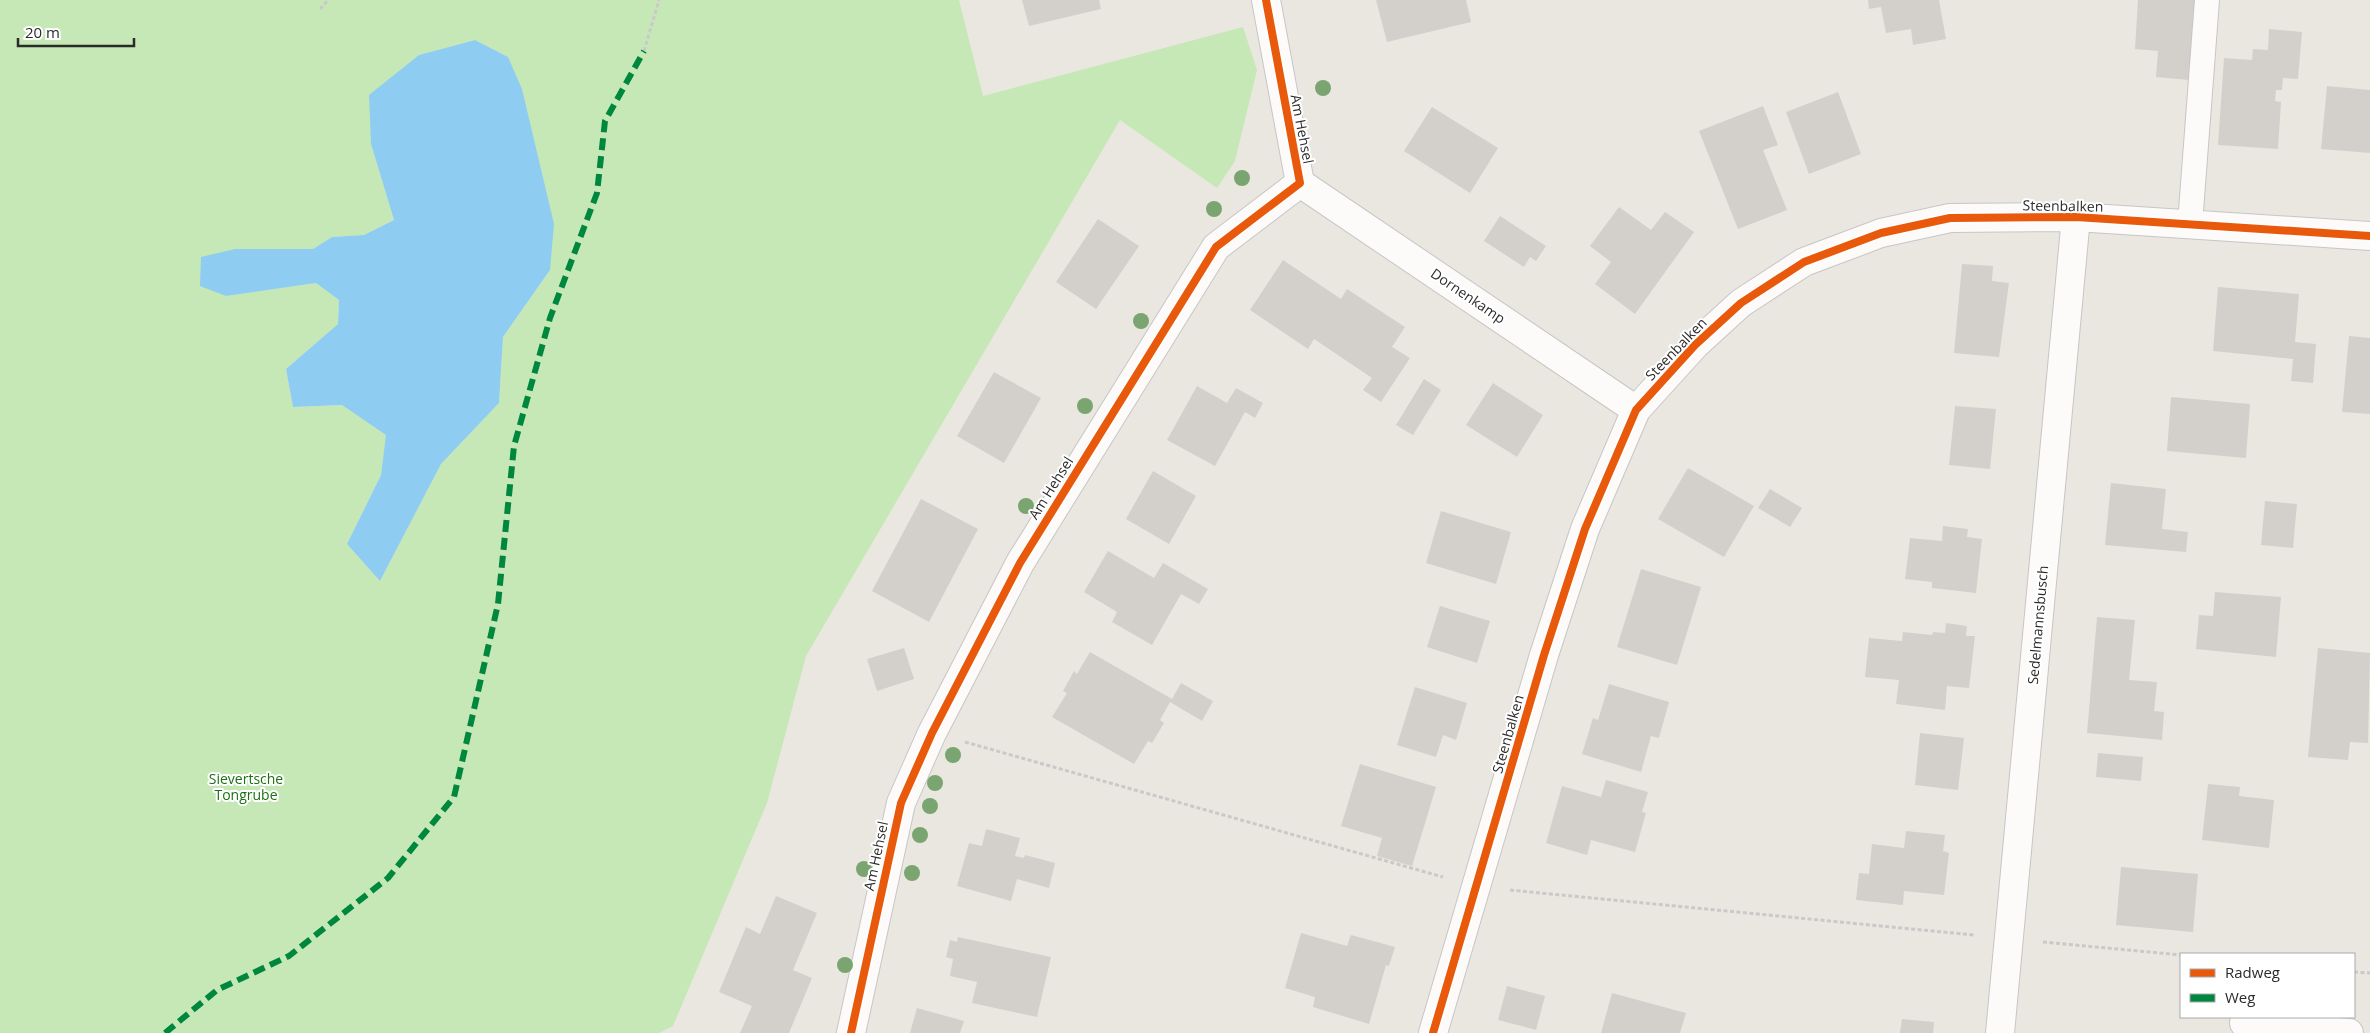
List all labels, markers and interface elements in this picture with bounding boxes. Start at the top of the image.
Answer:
scale bar [18,15,134,47]
text: 20 m [25,22,60,42]
street label: Am Hehsel [1286,93,1319,165]
street label: Steenbalken [2023,195,2104,216]
street label: Dornenkamp [1427,264,1509,328]
street label: Steenbalken [1641,313,1710,384]
street label: Am Hehsel [1024,453,1077,523]
street label: Sedelmannsbusch [2023,565,2052,685]
street label: Steenbalken [1487,692,1528,775]
park label: Sievertsche Tongrube [209,769,283,804]
street label: Am Hehsel [859,820,892,892]
legend [2180,953,2355,1018]
text: Radweg [2225,962,2280,982]
text: Weg [2225,987,2255,1007]

